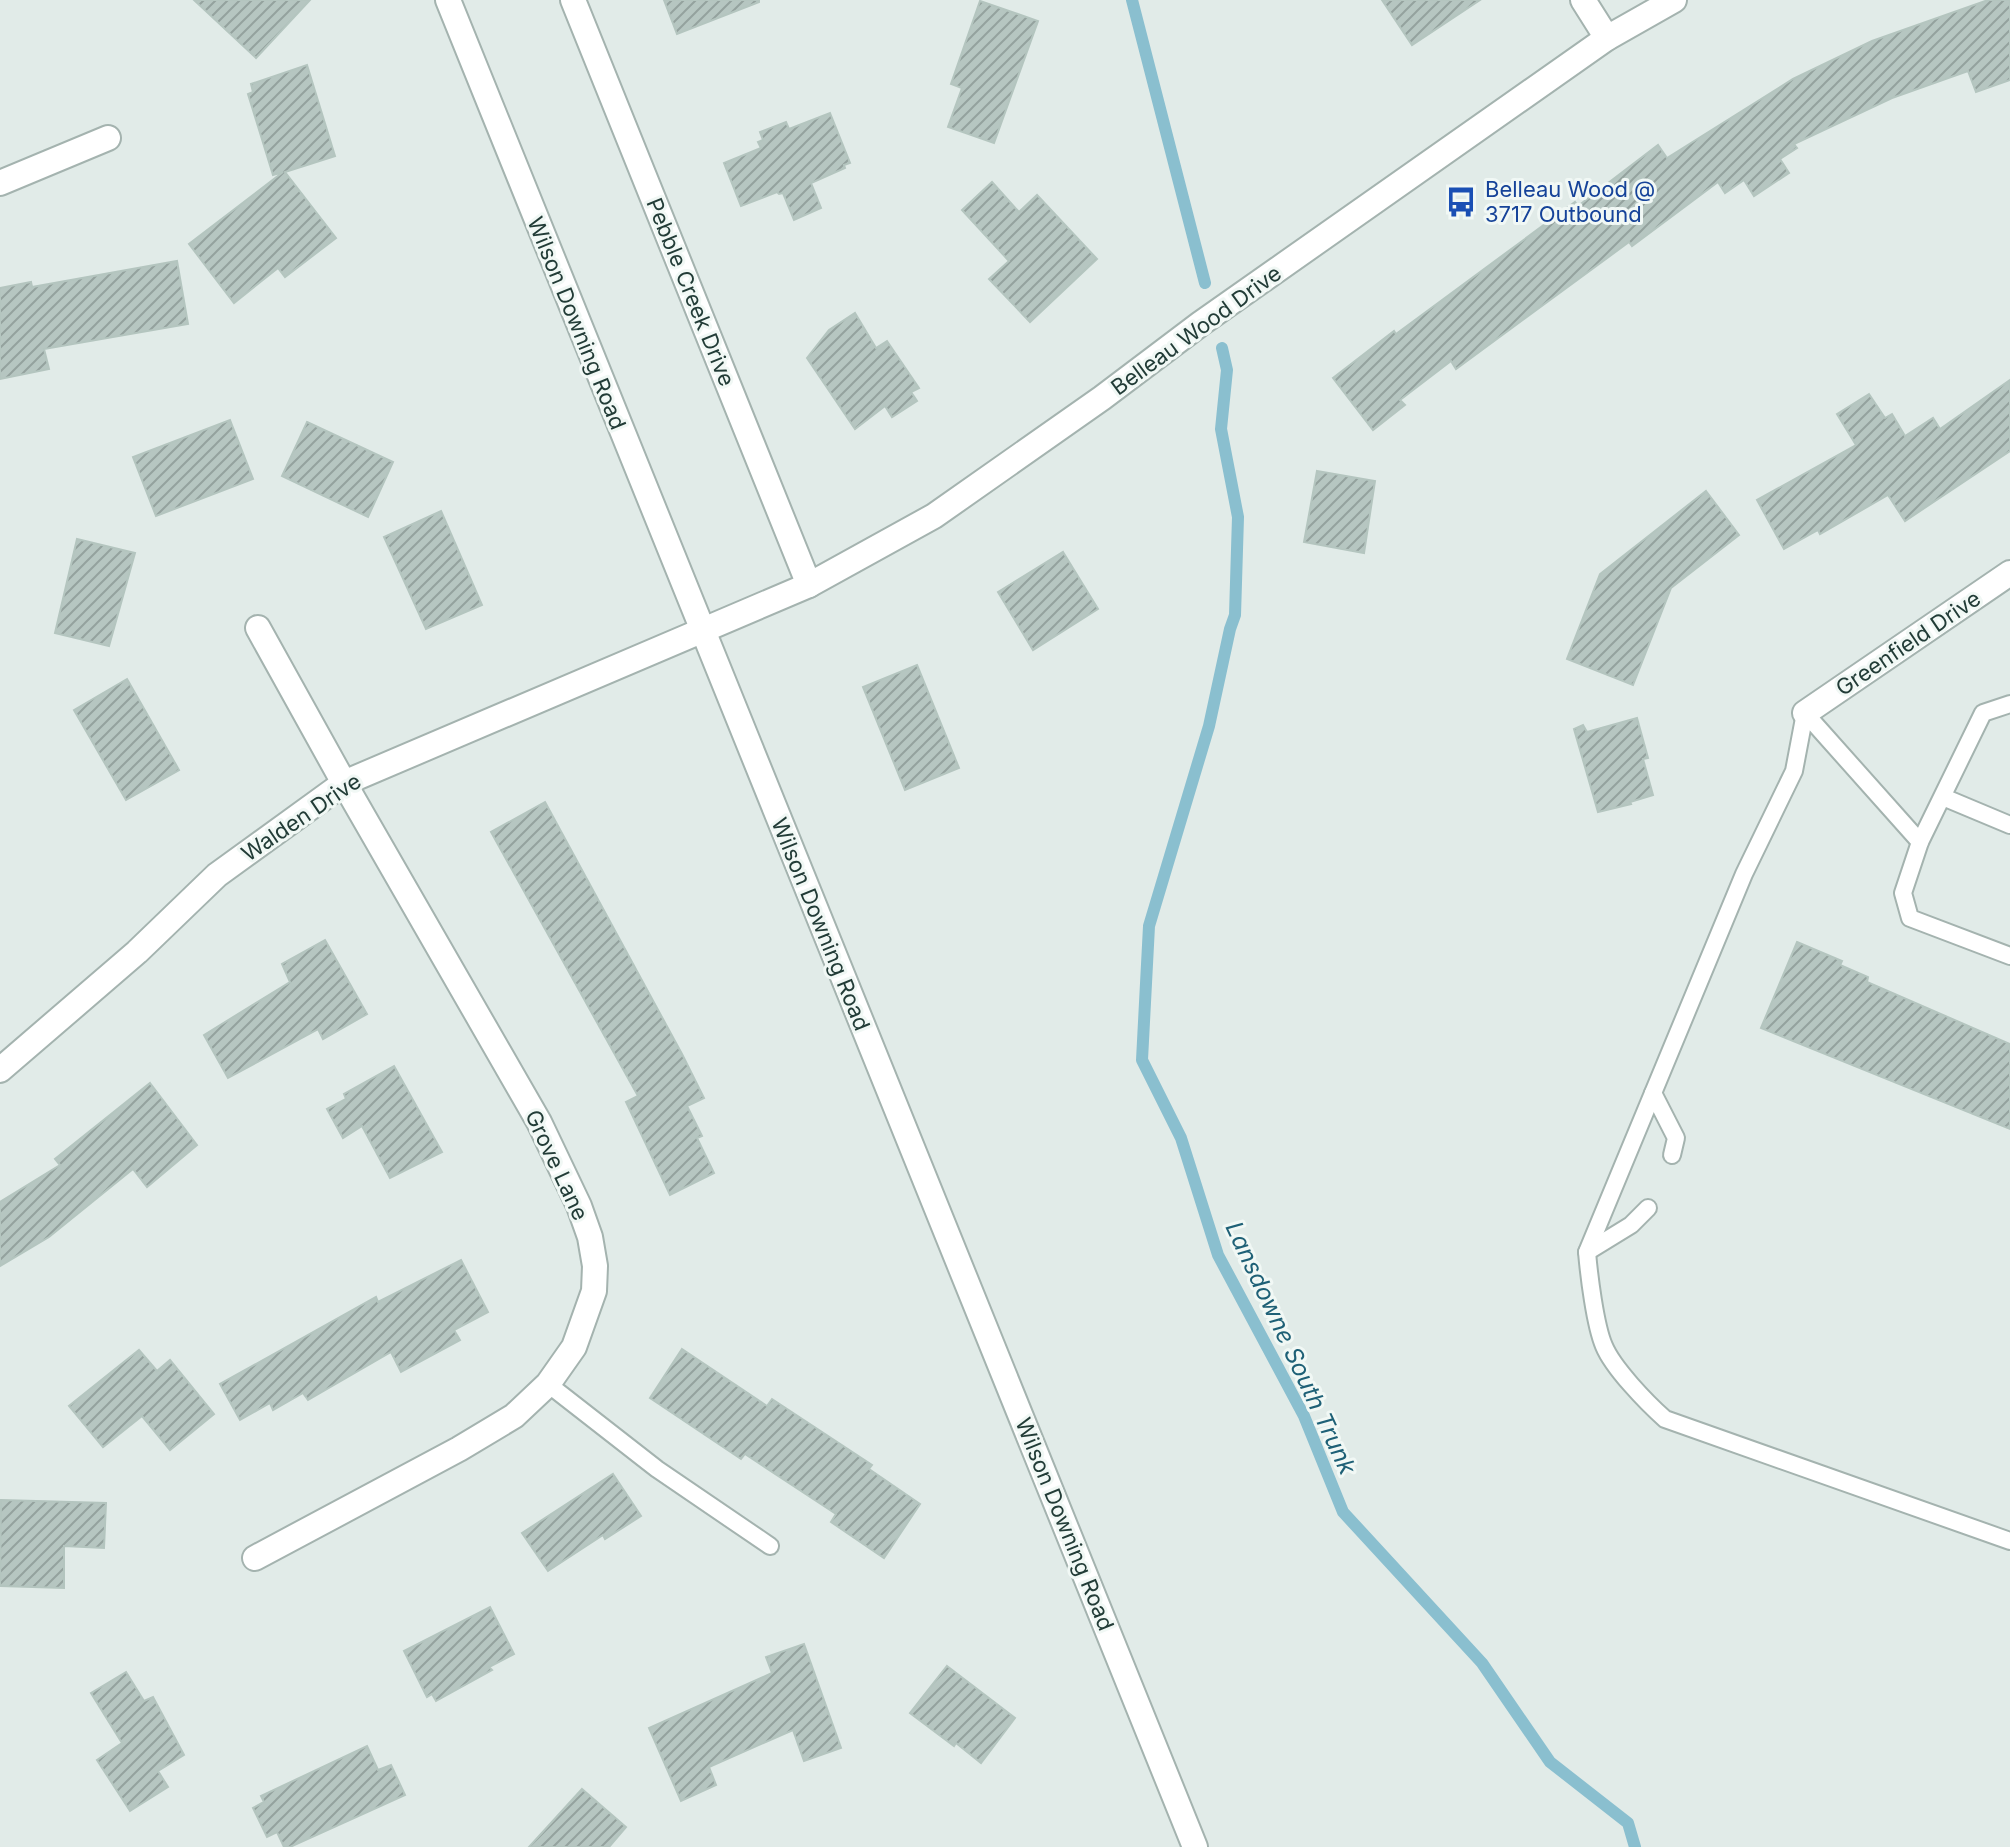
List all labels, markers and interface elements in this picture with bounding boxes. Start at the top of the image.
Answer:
place label: Belleau Wood @ 3717 Outbound [1485,176,1655,227]
bus stop icon: Belleau Wood @ 3717 Outbound [1444,185,1478,219]
street label: Pebble Creek Drive [641,194,741,390]
street label: Wilson Downing Road [522,213,632,433]
street label: Belleau Wood Drive [1106,260,1286,400]
street label: Greenfield Drive [1831,585,1985,701]
street label: Walden Drive [236,768,366,866]
street label: Wilson Downing Road [766,814,876,1034]
street label: Grove Lane [520,1106,594,1224]
water label: Lansdowne South Trunk [1220,1217,1363,1480]
street label: Wilson Downing Road [1010,1414,1120,1634]

